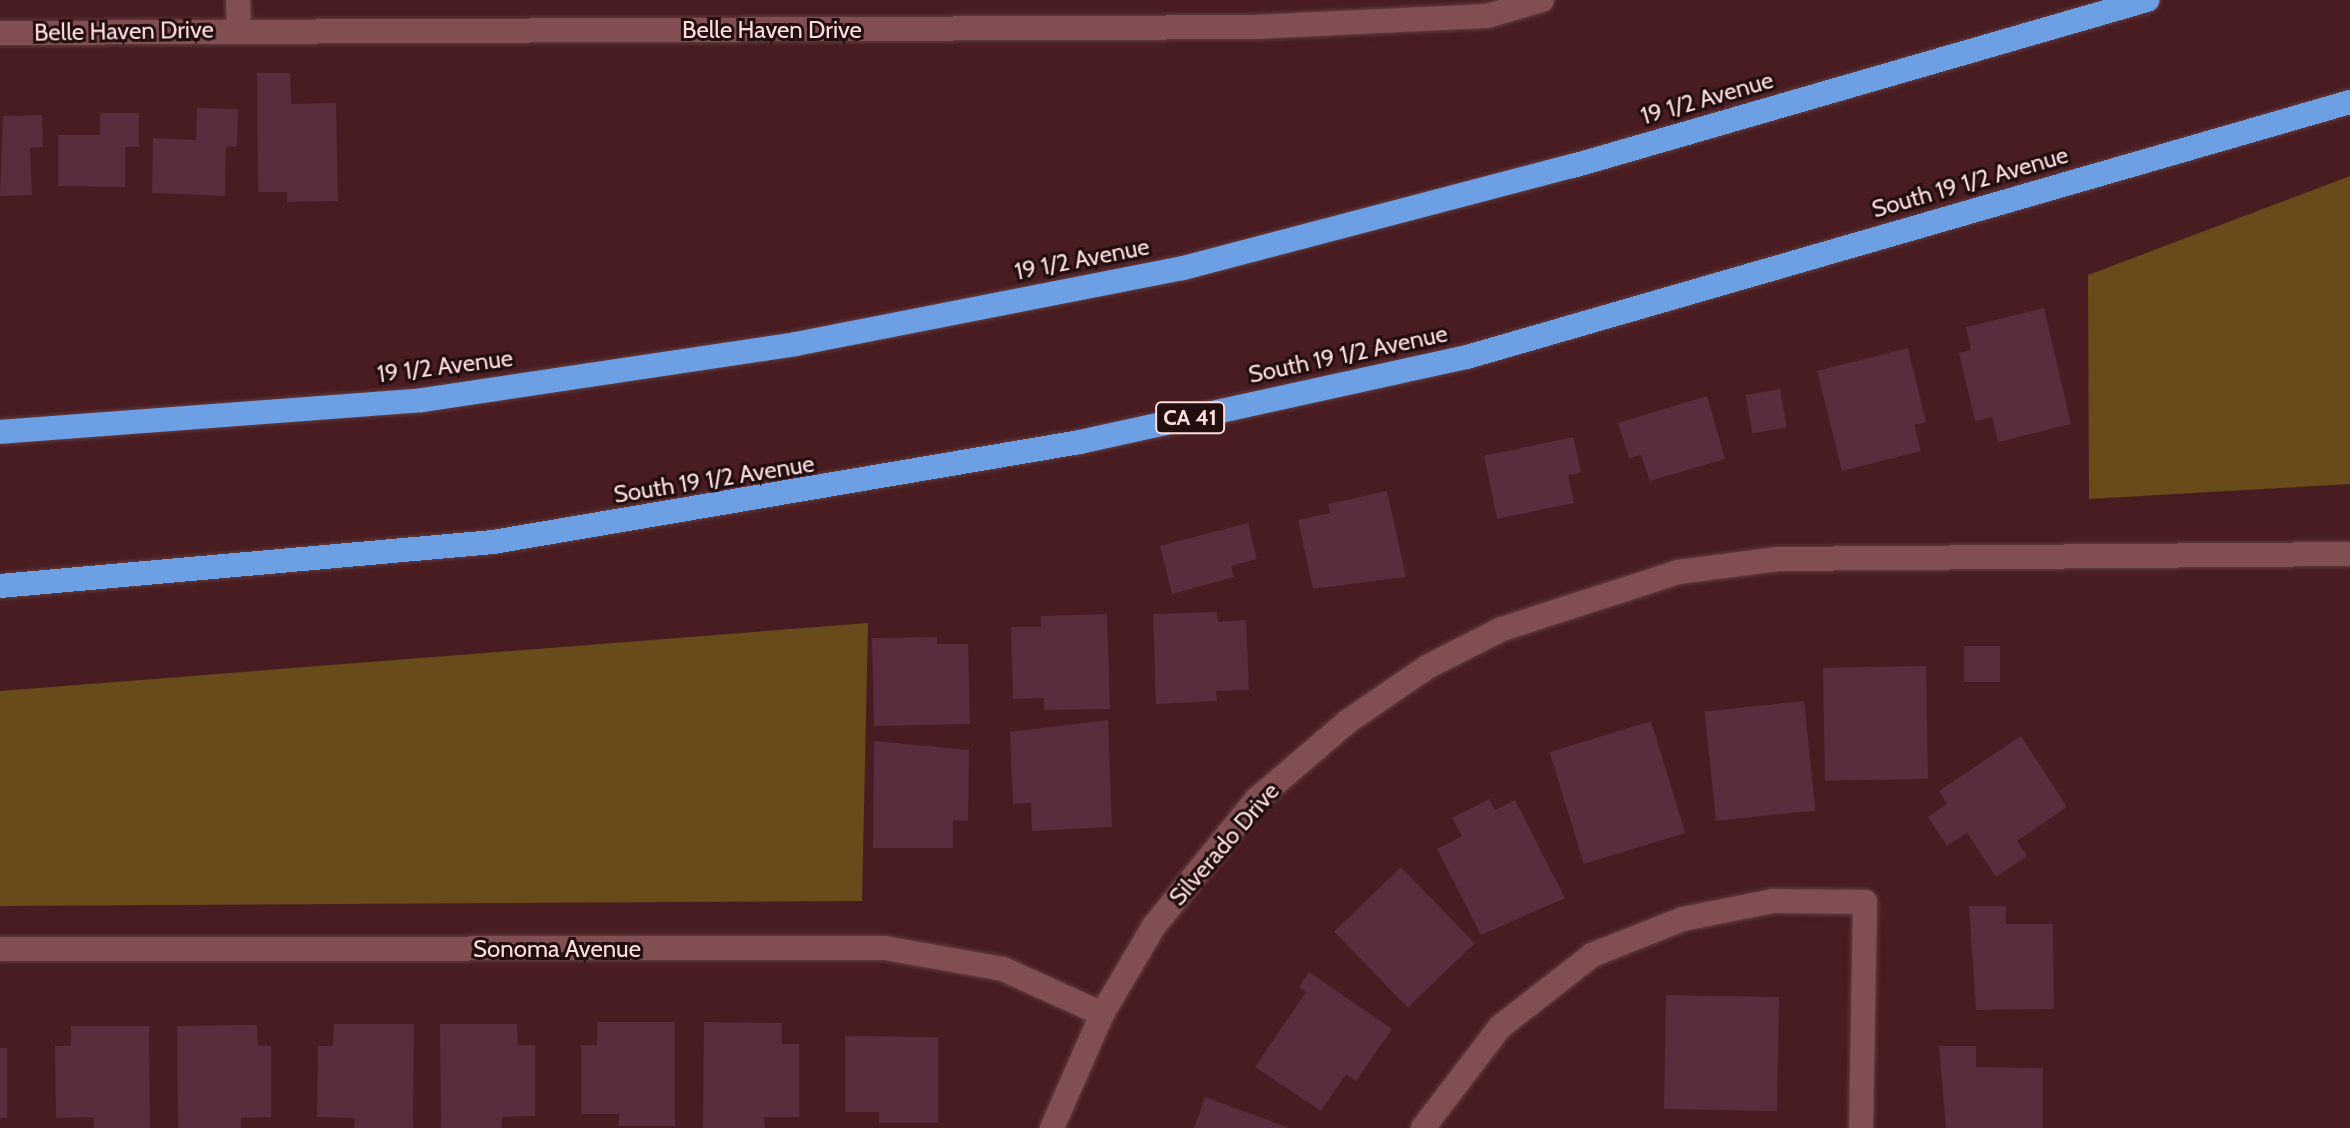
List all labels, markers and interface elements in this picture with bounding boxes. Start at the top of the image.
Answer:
street label: Belle Haven Drive [34,15,214,47]
street label: Belle Haven Drive [682,16,862,44]
street label: 19 1/2 Avenue [1637,65,1777,131]
street label: South 19 1/2 Avenue [1869,140,2071,224]
street label: 19 1/2 Avenue [1012,232,1152,286]
street label: South 19 1/2 Avenue [1246,319,1450,389]
street label: 19 1/2 Avenue [375,343,515,389]
road number: CA 41 [1154,400,1226,436]
street label: South 19 1/2 Avenue [612,449,816,509]
street label: Silverado Drive [1163,777,1285,911]
street label: Sonoma Avenue [473,935,641,963]

